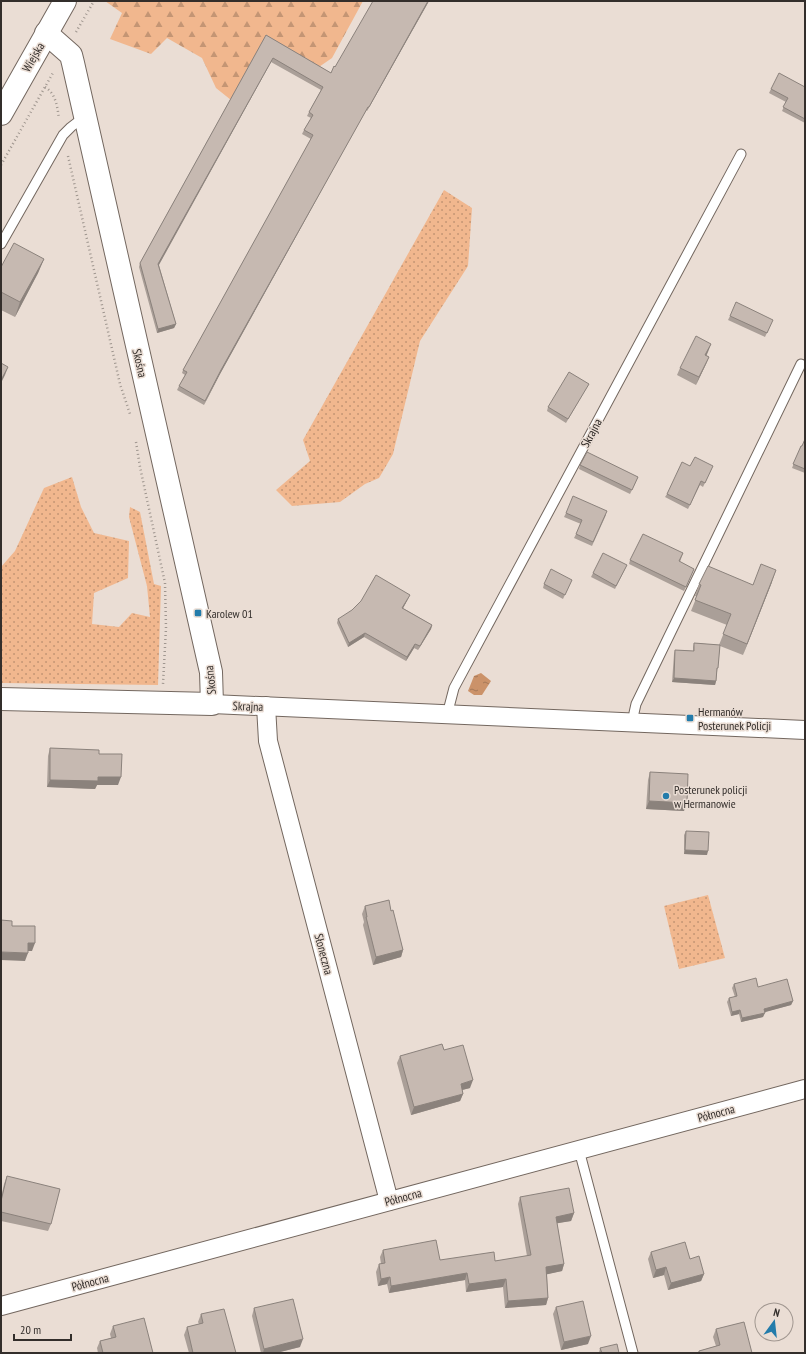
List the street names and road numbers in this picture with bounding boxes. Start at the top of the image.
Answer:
street label: Wiejska [19,39,48,74]
street label: Skośna [129,347,151,379]
street label: Skrajna [577,416,605,450]
street label: Skośna [201,665,219,695]
street label: Skrajna [232,698,264,714]
street label: Słoneczna [311,932,337,976]
street label: Północna [696,1101,736,1125]
street label: Północna [383,1185,423,1209]
street label: Północna [70,1270,110,1294]

